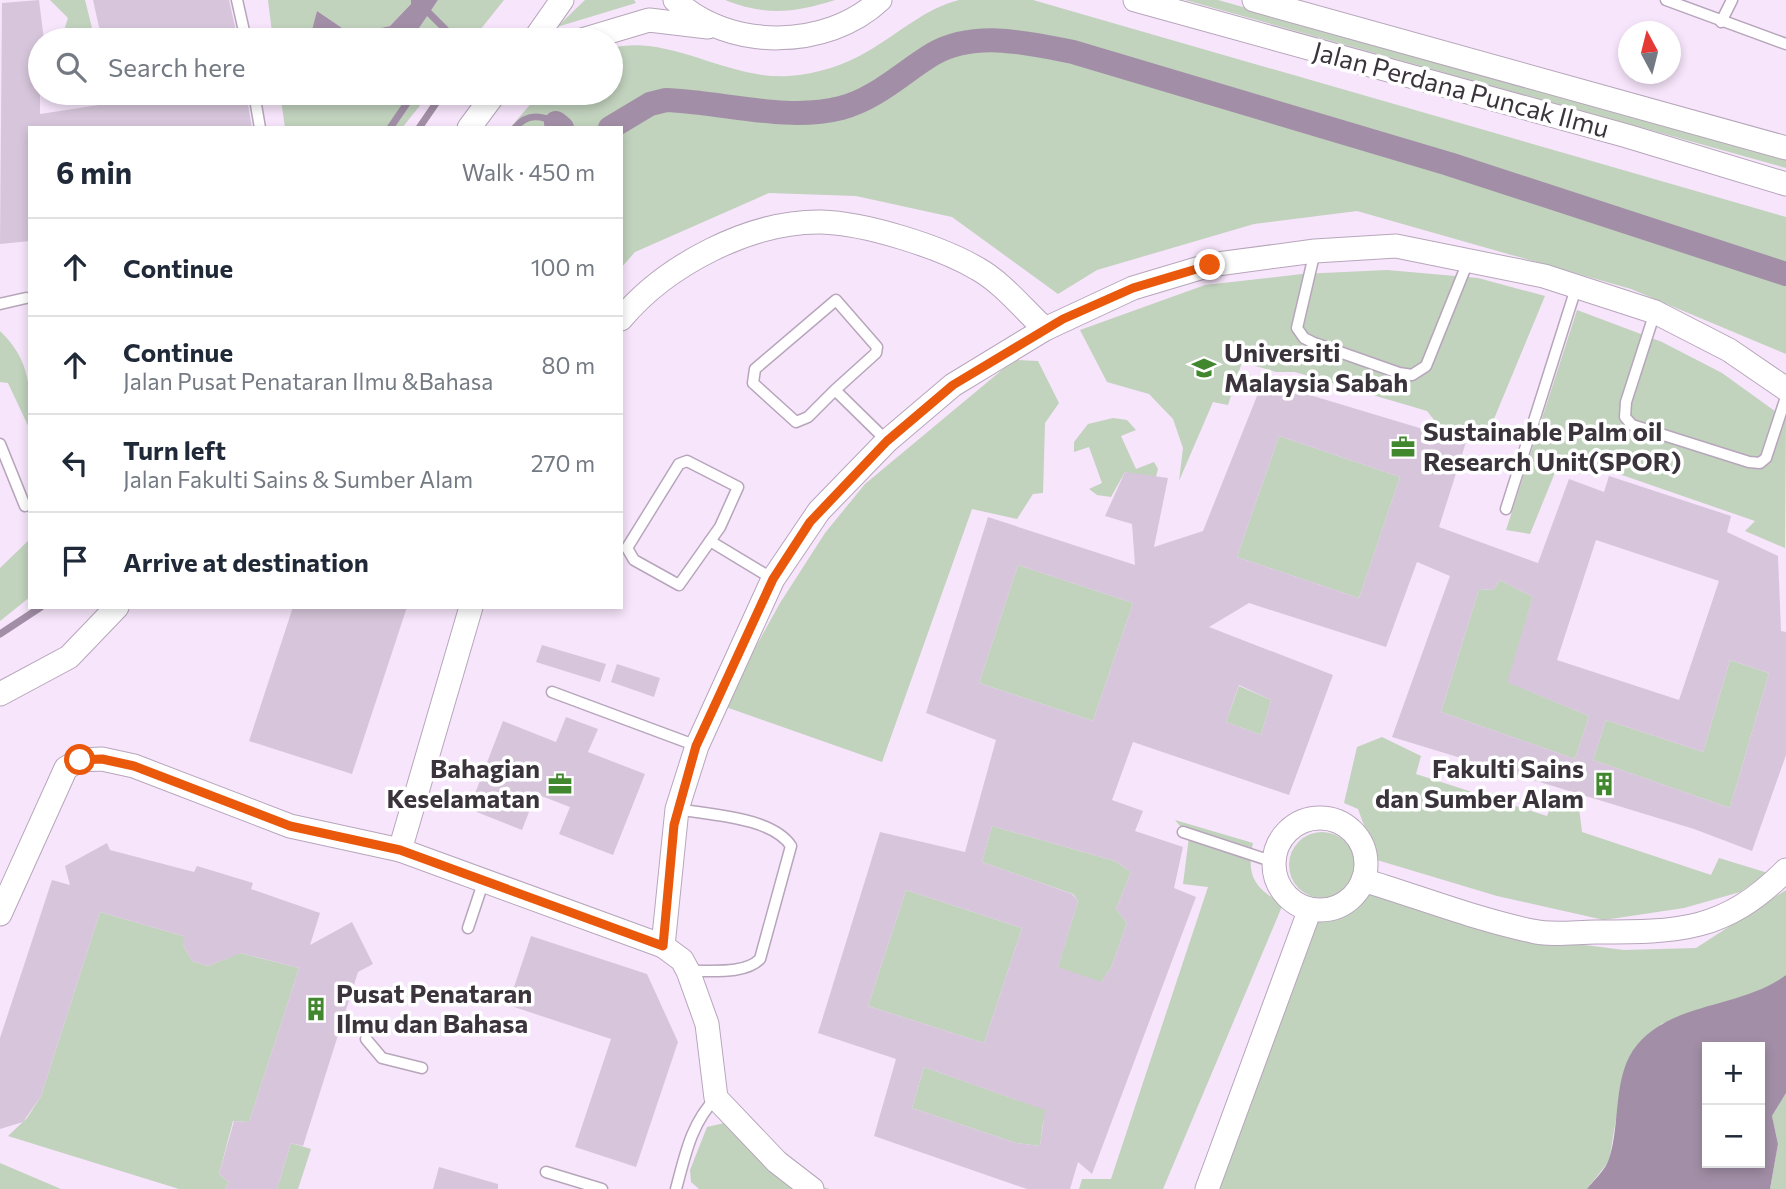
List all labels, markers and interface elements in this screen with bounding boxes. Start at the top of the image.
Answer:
north arrow [1618,21,1681,84]
search box [28,28,623,105]
street label: Jalan Perdana Puncak Ilmu [1310,34,1613,143]
icon: search [52,48,90,86]
text: Search here [108,51,246,82]
text: 6 min [56,153,132,190]
text: Walk · 450 m [462,158,595,186]
icon: ahead [56,248,94,286]
route end [1194,249,1225,280]
text: Continue [123,252,233,283]
text: 100 m [531,253,595,281]
text: Continue [123,336,233,367]
place label: Universiti Malaysia Sabah [1224,336,1408,397]
icon: ahead [56,346,94,384]
text: 80 m [542,351,595,379]
school or university icon: Universiti Malaysia Sabah [1190,354,1218,382]
text: Jalan Pusat Penataran Ilmu &Bahasa [123,367,493,395]
place label: Sustainable Palm oil Research Unit(SPOR) [1423,415,1681,476]
office icon: Sustainable Palm oil Research Unit(SPOR) [1389,433,1417,461]
text: Turn left [123,434,226,465]
icon: left [56,444,94,482]
text: 270 m [531,449,595,477]
text: Jalan Fakulti Sains & Sumber Alam [123,465,473,493]
icon: arrive [56,542,94,580]
text: Arrive at destination [123,546,369,577]
route start [64,744,95,775]
place label: Bahagian Keselamatan [387,752,540,813]
place label: Fakulti Sains dan Sumber Alam [1375,752,1584,813]
office icon: Bahagian Keselamatan [546,770,574,798]
building icon: Fakulti Sains dan Sumber Alam [1590,770,1618,798]
place label: Pusat Penataran Ilmu dan Bahasa [336,977,532,1038]
building icon: Pusat Penataran Ilmu dan Bahasa [302,995,330,1023]
map controls [1702,1042,1765,1168]
button: + [1702,1042,1765,1105]
button: − [1702,1105,1765,1168]

